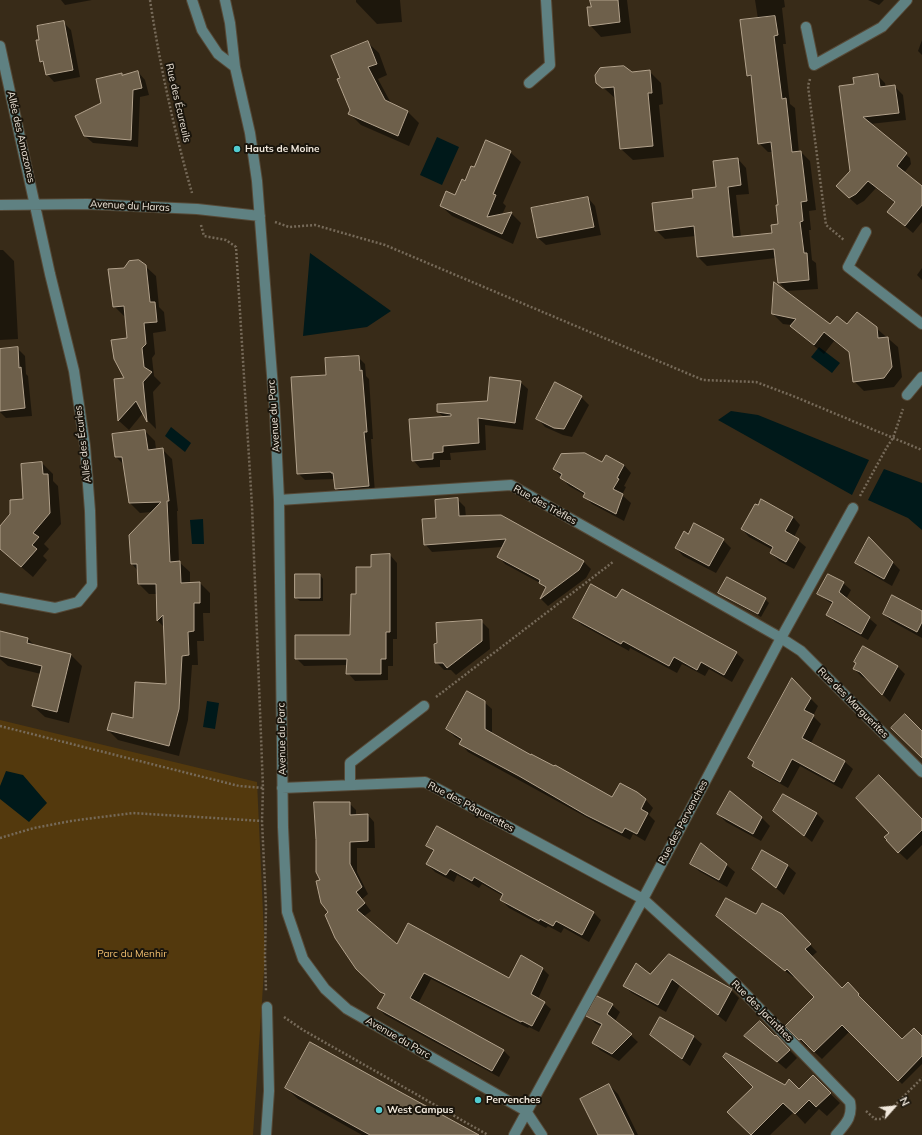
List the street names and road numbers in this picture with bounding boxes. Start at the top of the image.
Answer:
street label: Rue des Écureuils [163,62,193,144]
street label: Allée des Amazones [5,90,37,184]
street label: Avenue du Haras [90,198,170,214]
street label: Avenue du Parc [265,379,283,453]
street label: Allée des Écuries [72,405,94,483]
street label: Rue des Trèfles [511,483,579,527]
street label: Rue des Marguerites [815,665,891,741]
street label: Avenue du Parc [275,703,289,775]
street label: Rue des Pervenches [656,778,710,866]
street label: Rue des Pâquerettes [426,779,516,835]
street label: Rue des Jacinthes [729,978,795,1044]
street label: Avenue du Parc [364,1015,432,1061]

